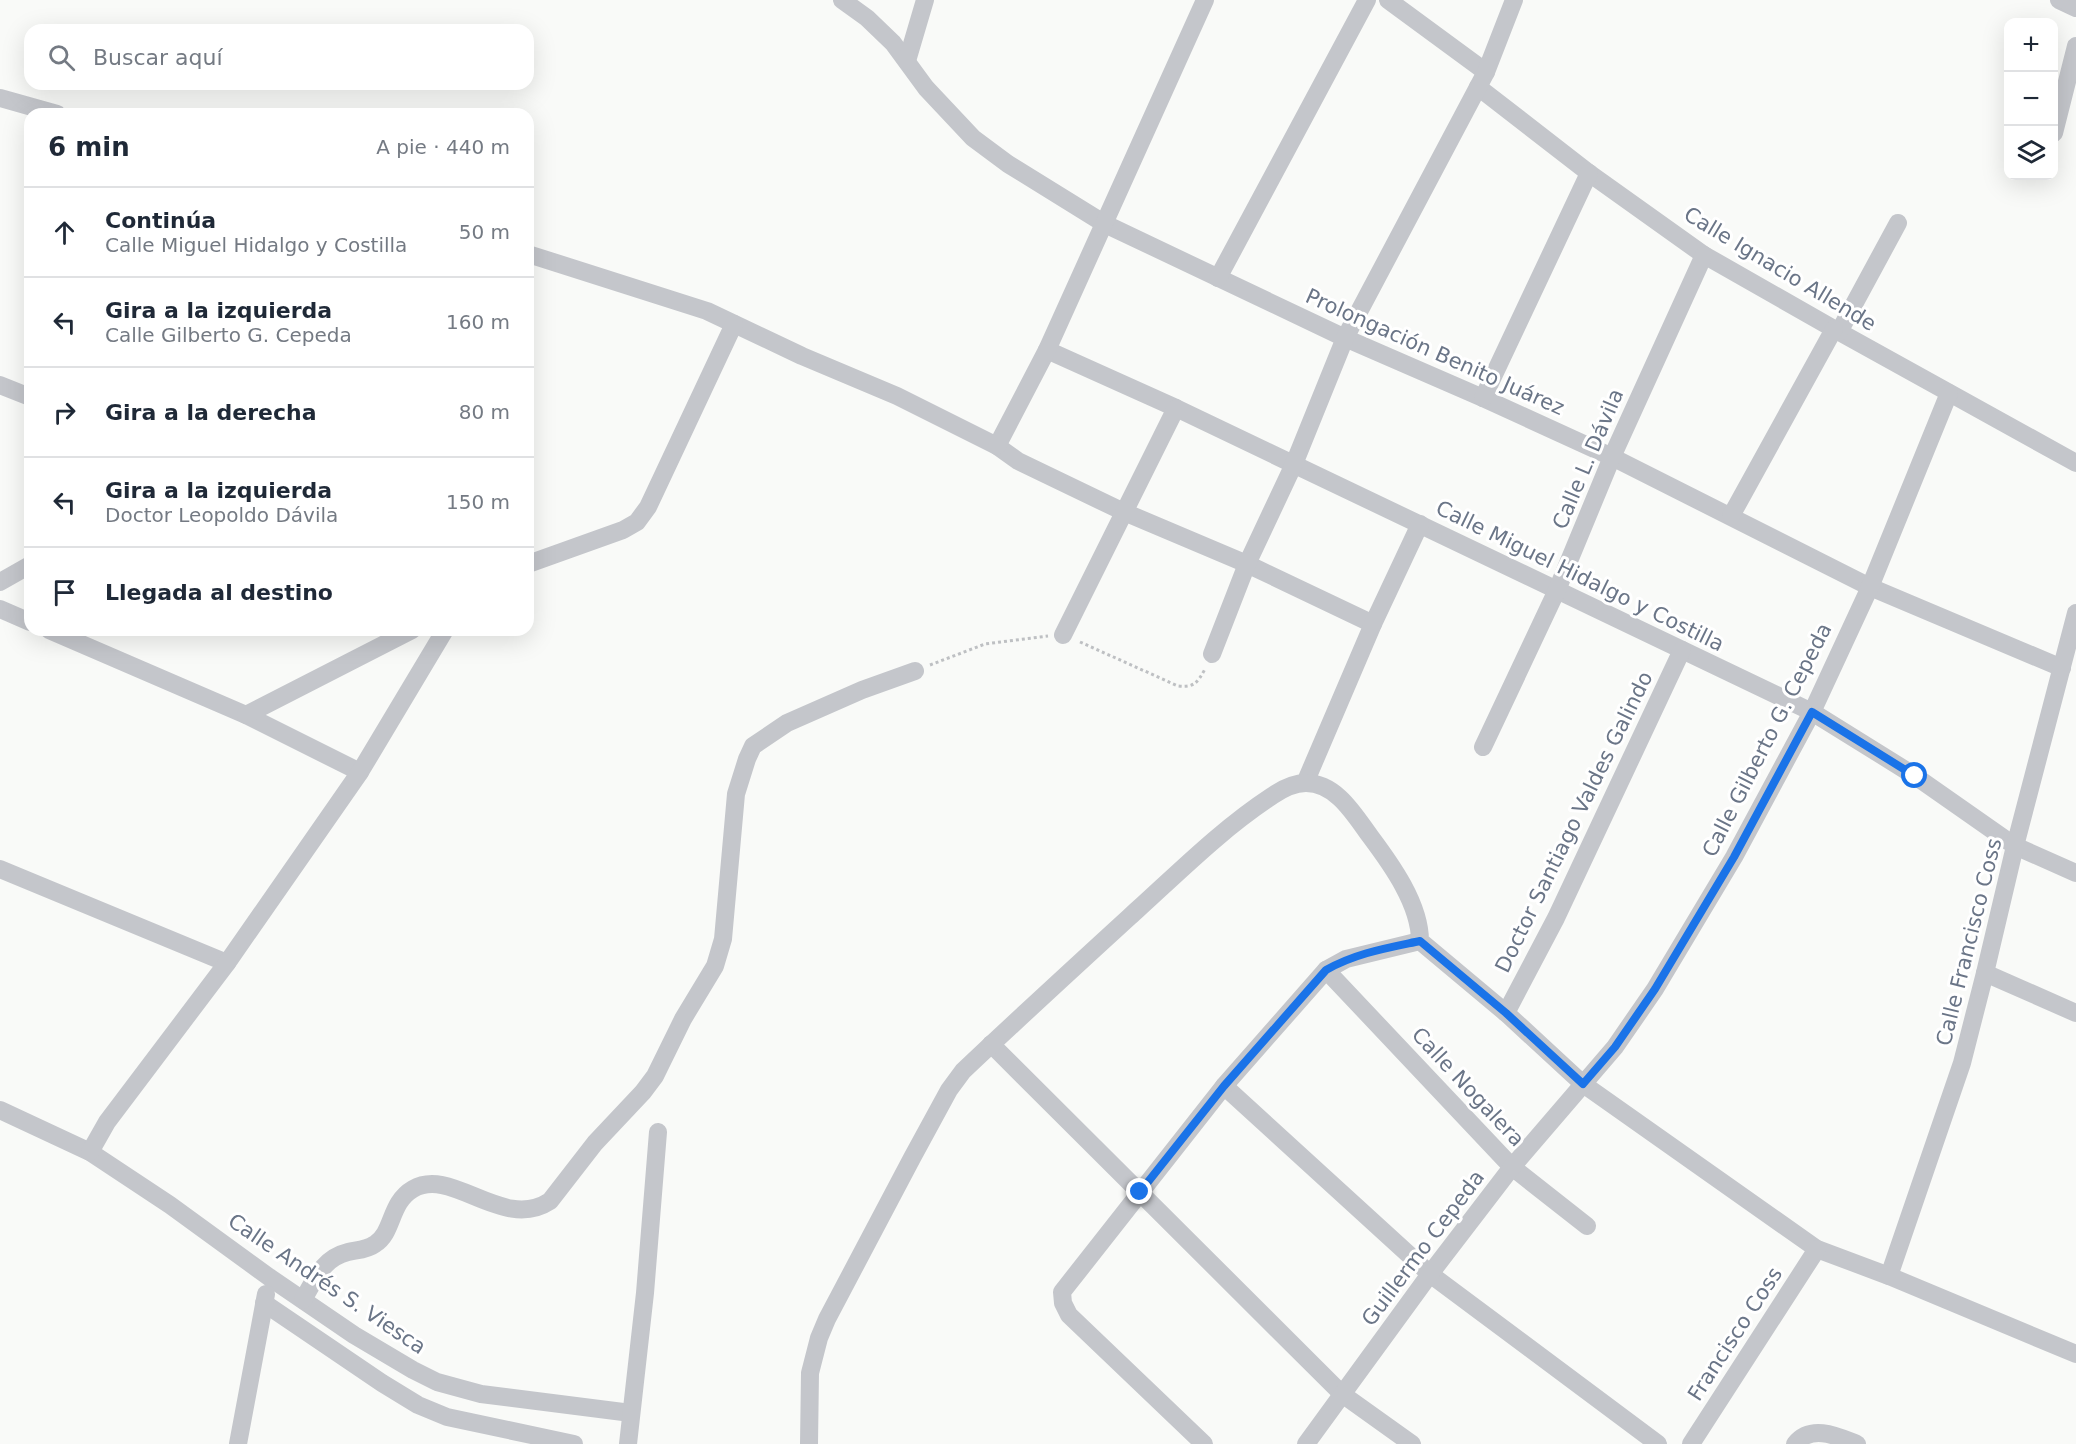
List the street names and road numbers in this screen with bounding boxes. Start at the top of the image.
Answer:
street label: Calle Ignacio Allende [1680,202,1880,336]
street label: Prolongación Benito Juárez [1302,284,1568,420]
street label: Calle L. Dávila [1548,385,1628,533]
street label: Calle Miguel Hidalgo y Costilla [1432,496,1728,656]
street label: Calle Gilberto G. Cepeda [1698,619,1836,861]
street label: Doctor Santiago Valdes Galindo [1490,668,1658,976]
street label: Calle Francisco Coss [1932,836,2006,1048]
street label: Calle Nogalera [1407,1023,1529,1151]
street label: Guillermo Cepeda [1357,1166,1489,1330]
street label: Calle Andrés S. Viesca [224,1209,430,1359]
street label: Francisco Coss [1683,1263,1787,1405]

